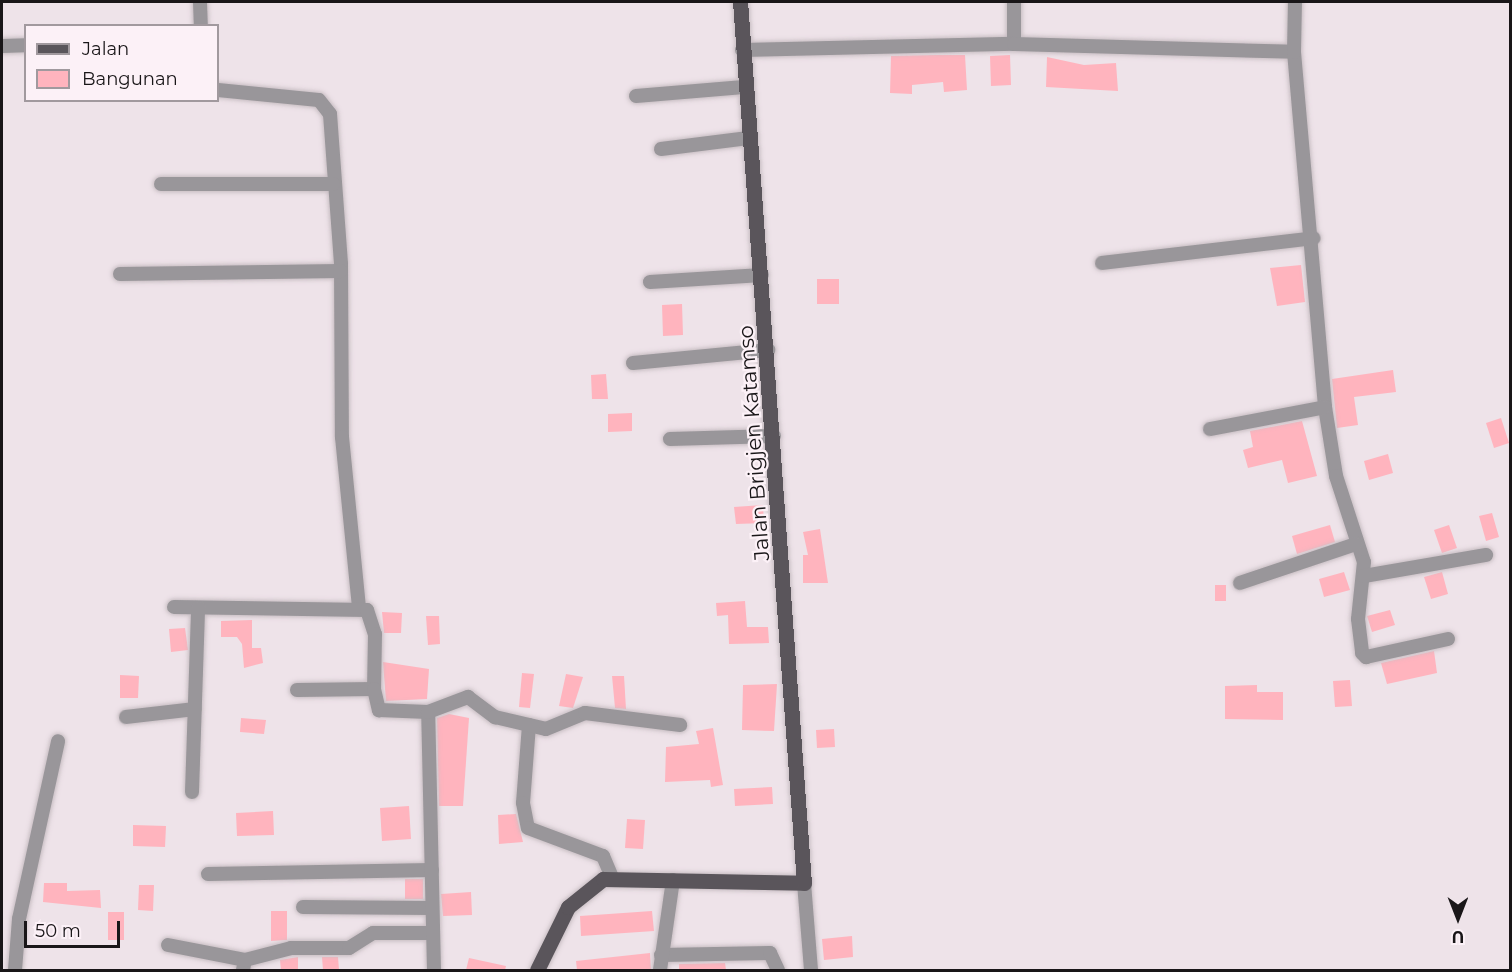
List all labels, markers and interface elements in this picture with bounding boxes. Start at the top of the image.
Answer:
legend [24,24,219,102]
text: Jalan [82,38,129,60]
text: Bangunan [82,68,178,90]
street label: Jalan Brigjen Katamso [733,324,775,562]
north arrow [1428,888,1488,948]
scale bar [27,909,123,947]
text: 50 m [35,920,81,942]
text: U [1452,927,1464,946]

